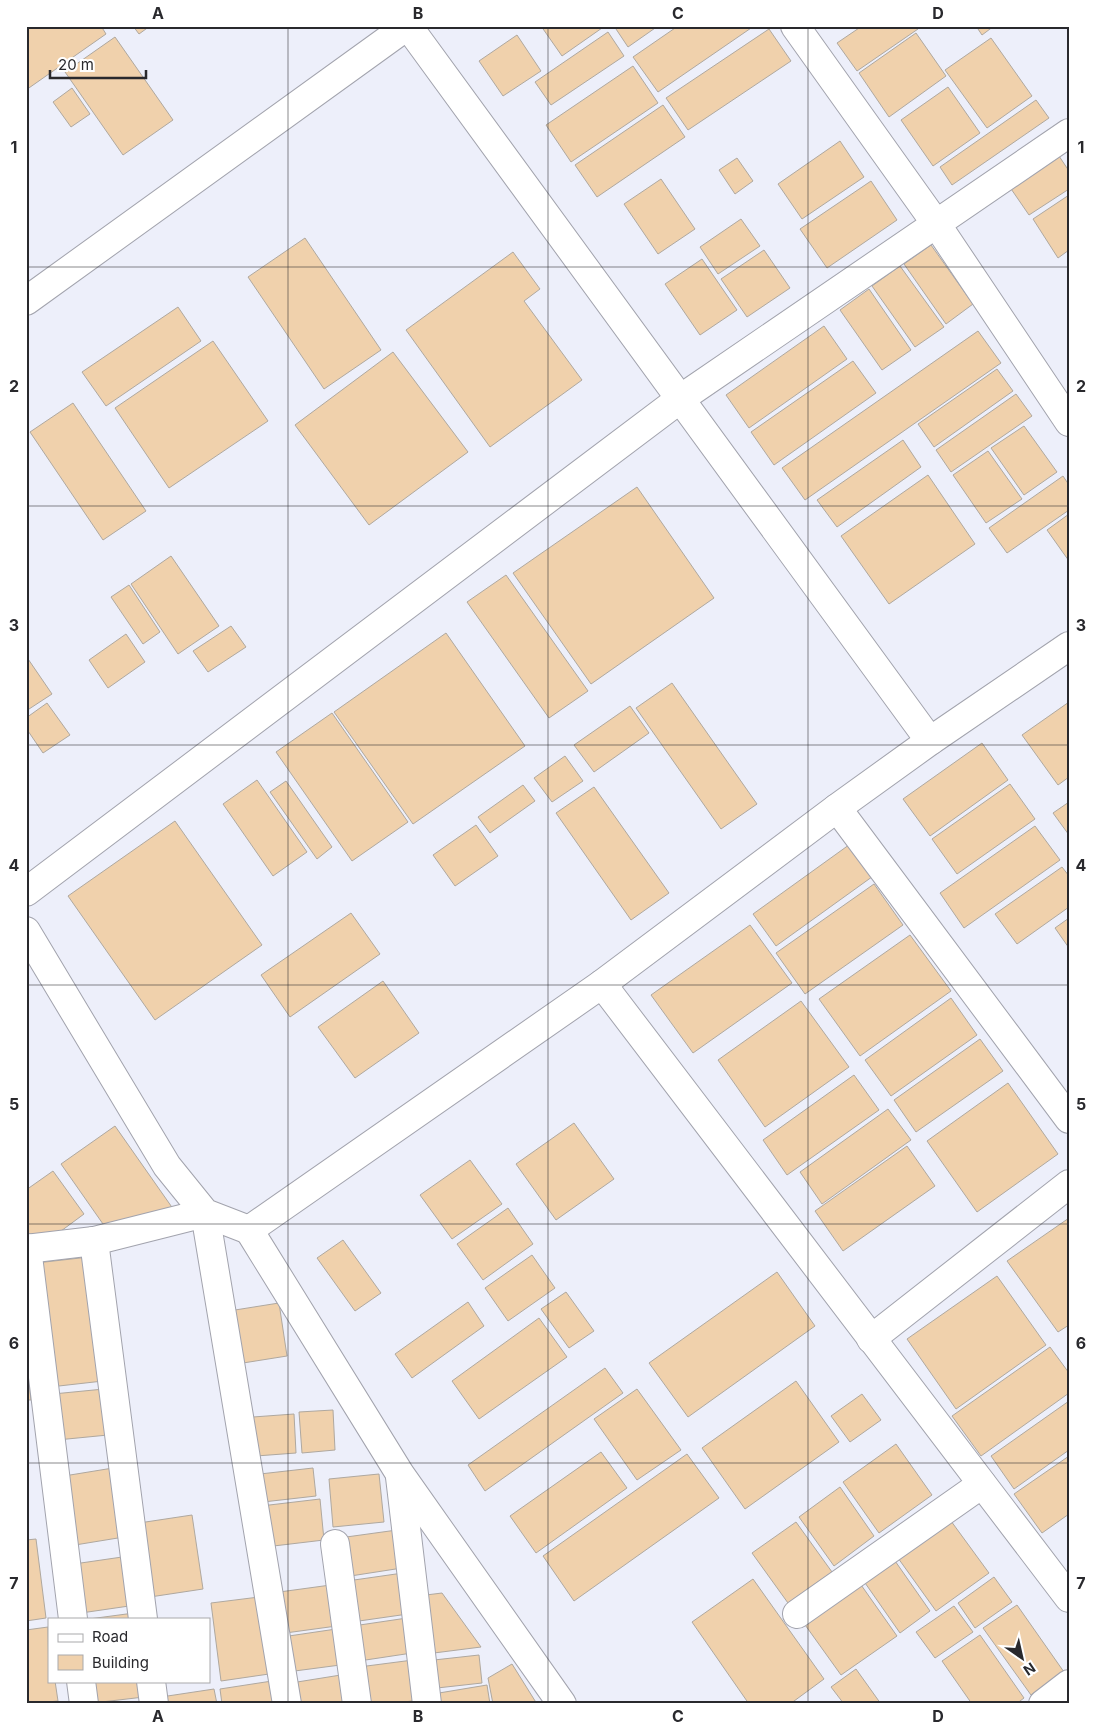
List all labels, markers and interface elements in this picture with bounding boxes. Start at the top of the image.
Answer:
text: A [152,3,164,23]
text: B [413,3,423,23]
text: C [672,3,684,23]
text: D [932,3,944,23]
scale bar [50,48,146,80]
text: 20 m [58,55,94,74]
text: 1 [11,137,17,157]
text: 1 [1078,137,1084,157]
text: 2 [9,376,19,396]
text: 2 [1076,376,1086,396]
text: 3 [9,615,19,635]
text: 3 [1076,615,1086,635]
text: 4 [9,855,20,875]
text: 4 [1076,855,1087,875]
text: 5 [9,1094,19,1114]
text: 5 [1076,1094,1086,1114]
text: 6 [9,1333,19,1353]
text: 6 [1076,1333,1086,1353]
text: 7 [9,1573,19,1593]
text: 7 [1076,1573,1086,1593]
legend [48,1618,210,1682]
text: Road [92,1627,128,1646]
north arrow [998,1632,1048,1682]
text: Building [92,1653,149,1672]
text: N [1020,1659,1039,1679]
text: A [152,1706,164,1726]
text: B [413,1706,423,1726]
text: C [672,1706,684,1726]
text: D [932,1706,944,1726]

